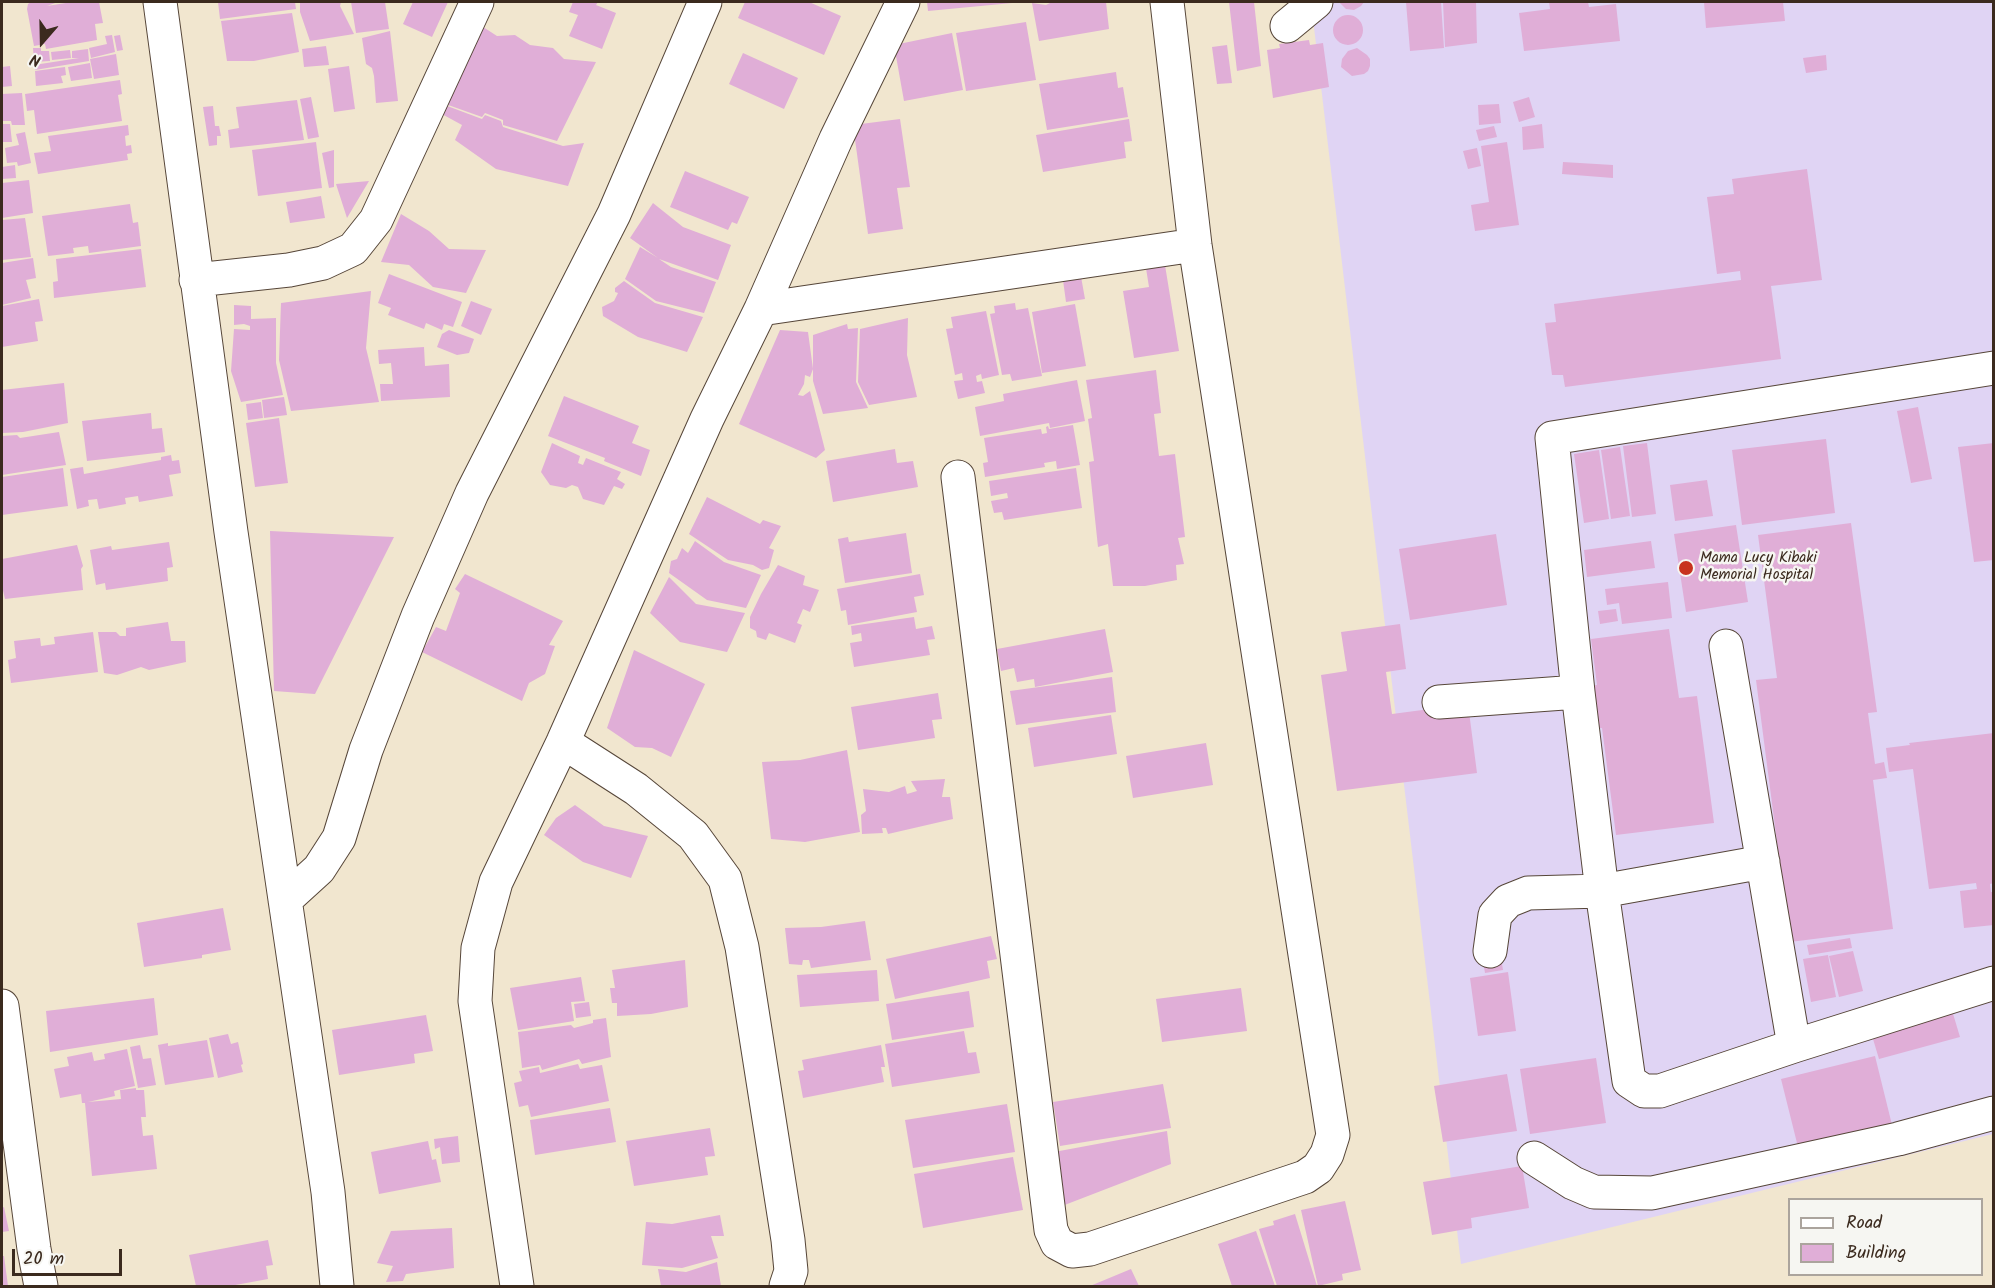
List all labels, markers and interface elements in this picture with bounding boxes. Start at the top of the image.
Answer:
north arrow [12,12,72,72]
text: N [27,46,45,73]
place label: Mama Lucy Kibaki Memorial Hospital [1700,550,1817,585]
marker: Mama Lucy Kibaki Memorial Hospital [1677,559,1695,577]
legend [1788,1198,1983,1276]
text: Road [1846,1209,1882,1238]
scale bar [15,1237,124,1275]
text: Building [1846,1239,1906,1268]
text: 20 m [23,1245,64,1274]

